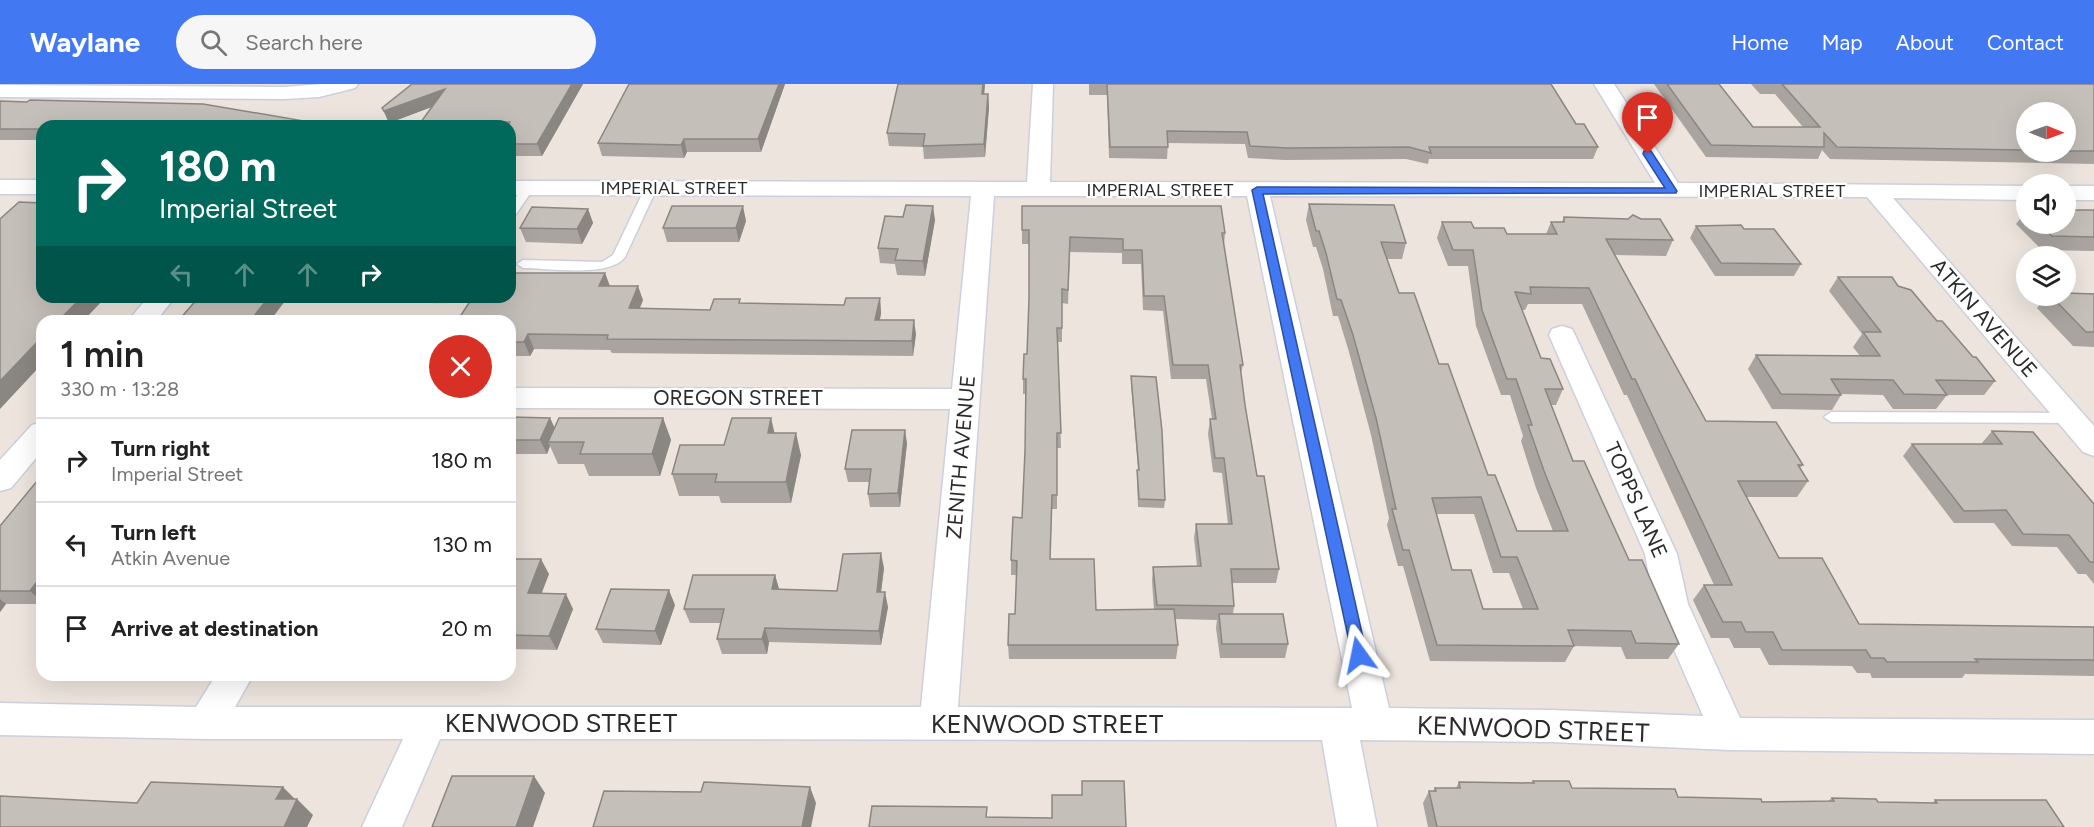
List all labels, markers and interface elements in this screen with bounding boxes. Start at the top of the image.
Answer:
search box [176,15,596,69]
text: Waylane [30,25,140,59]
icon: search [197,26,230,59]
text: Search here [245,29,363,56]
text: Home [1732,30,1789,55]
text: Map [1822,30,1863,55]
text: About [1896,30,1954,55]
text: Contact [1987,30,2064,55]
pin [1622,92,1673,154]
icon: arrive [1631,101,1664,134]
north arrow [2016,102,2076,162]
map controls [2016,102,2076,306]
text: 180 m [159,141,276,192]
icon: right [60,144,138,222]
button: sound [2016,174,2076,234]
street label: IMPERIAL STREET [601,177,747,199]
street label: IMPERIAL STREET [1087,179,1233,201]
street label: IMPERIAL STREET [1699,180,1845,202]
text: Imperial Street [159,192,337,225]
button: layers [2016,246,2076,306]
street label: ATKIN AVENUE [1926,253,2043,382]
icon: left [165,258,198,291]
icon: ahead [228,258,261,291]
icon: ahead [291,258,324,291]
icon: right [354,258,387,291]
text: 1 min [60,333,144,376]
button: close [429,335,492,398]
street label: ZENITH AVENUE [941,374,980,540]
text: 330 m · 13:28 [60,377,179,401]
street label: OREGON STREET [653,385,823,410]
text: Turn right [111,435,210,462]
street label: TOPPS LANE [1600,438,1673,562]
icon: right [60,444,93,477]
text: 180 m [431,447,492,474]
text: Imperial Street [111,462,243,486]
text: Turn left [111,519,197,546]
icon: left [60,528,93,561]
text: 130 m [433,531,492,558]
text: Atkin Avenue [111,546,230,570]
icon: arrive [60,612,93,645]
text: Arrive at destination [111,615,319,642]
text: 20 m [441,615,492,642]
position arrow [1327,623,1391,687]
street label: KENWOOD STREET [445,707,678,739]
street label: KENWOOD STREET [931,708,1164,740]
street label: KENWOOD STREET [1416,709,1650,749]

